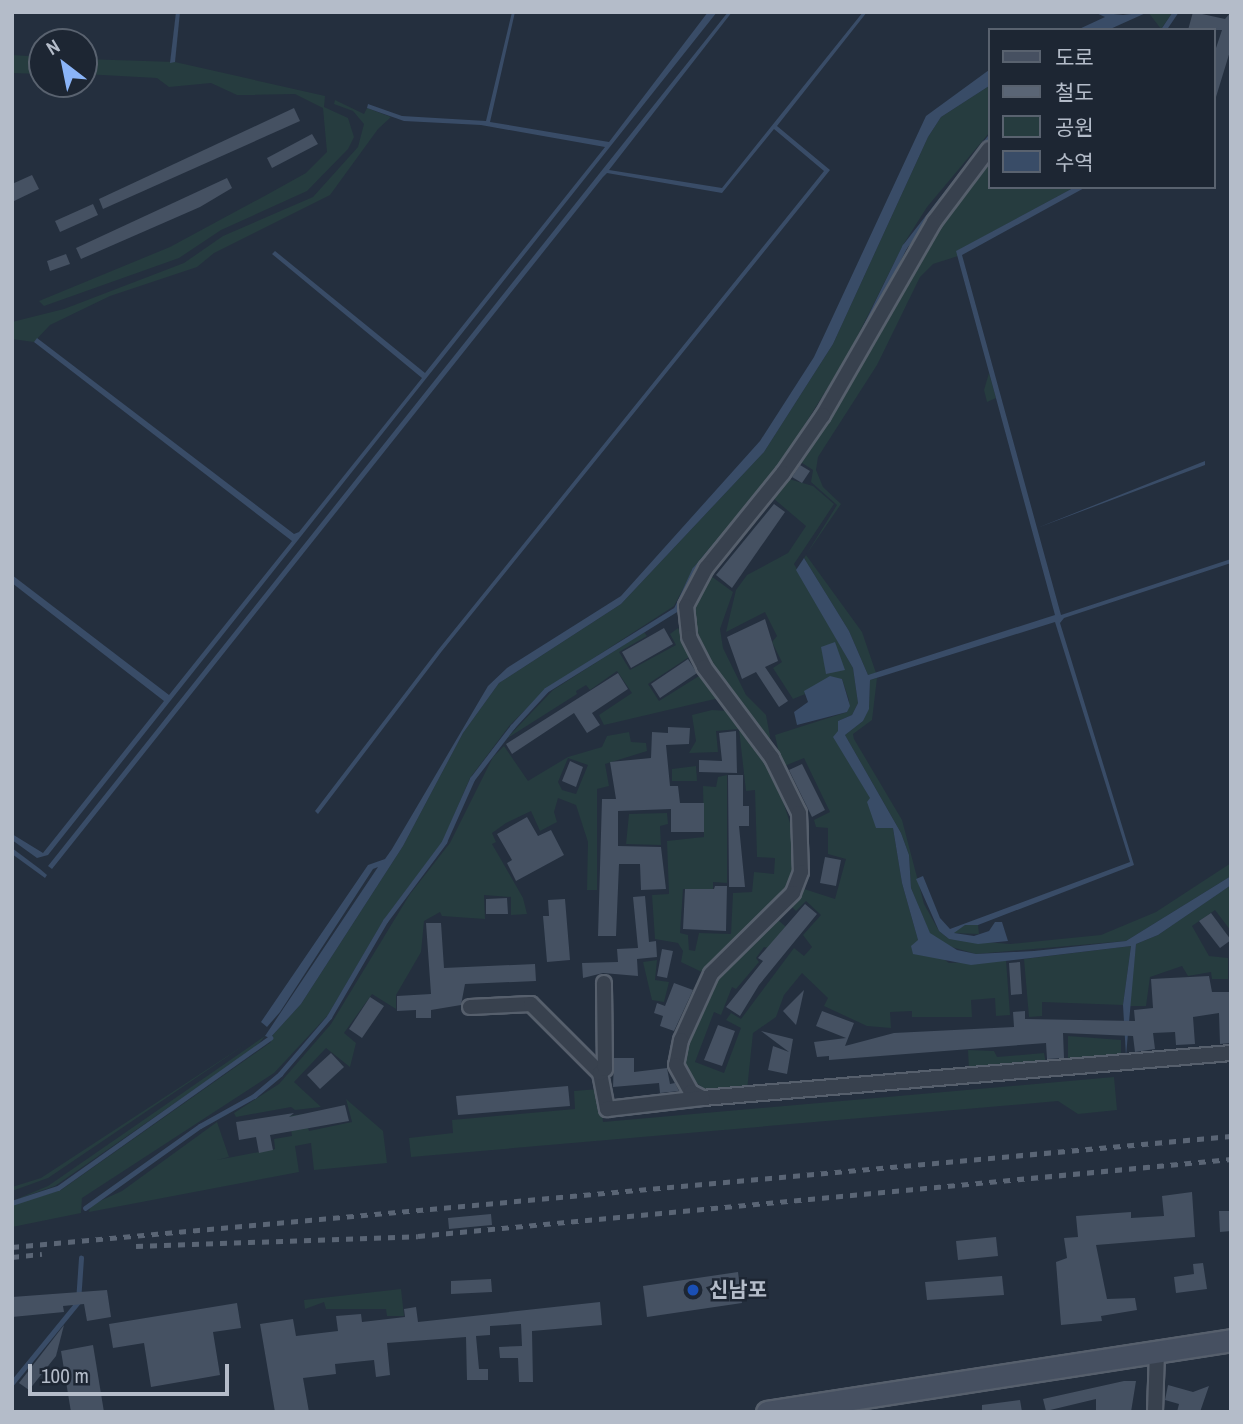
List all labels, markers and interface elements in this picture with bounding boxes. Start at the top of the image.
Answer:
north arrow [28,28,98,98]
legend [988,28,1215,189]
text: N [41,33,65,61]
text: 도로 [1055,43,1094,72]
text: 철도 [1055,78,1094,107]
text: 공원 [1055,113,1094,142]
text: 수역 [1055,148,1094,177]
place label: 신남포 [709,1277,767,1303]
marker: 신남포 [683,1280,703,1300]
scale bar [32,1350,233,1394]
text: 100 m [41,1361,89,1390]

